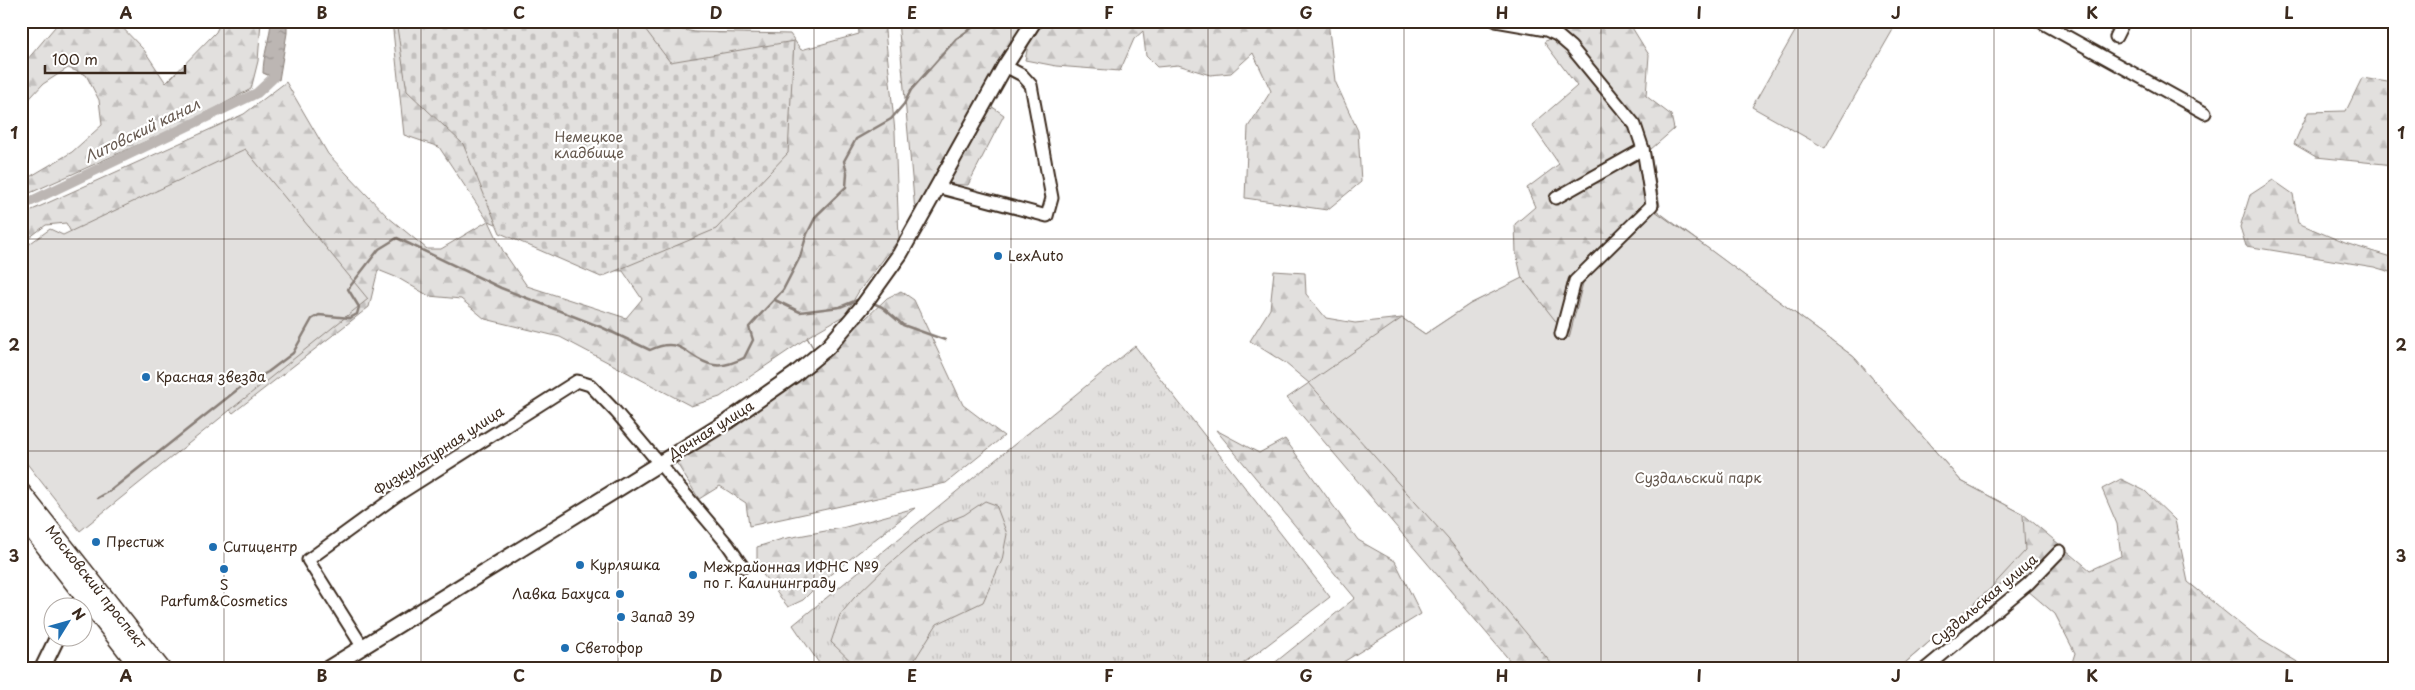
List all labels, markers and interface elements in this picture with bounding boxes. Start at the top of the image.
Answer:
text: A [120,0,133,24]
text: B [317,0,328,24]
text: C [513,0,525,24]
text: D [710,0,722,24]
text: E [907,0,917,24]
text: F [1104,0,1114,24]
text: G [1299,0,1313,24]
text: H [1496,0,1508,24]
text: I [1696,0,1702,24]
text: J [1891,0,1901,24]
text: K [2086,0,2098,24]
text: L [2284,0,2294,24]
scale bar [45,42,185,74]
text: 100 m [52,47,98,70]
water label: Литовский канал [80,92,203,168]
text: 1 [10,120,18,144]
text: 1 [2397,120,2405,144]
park label: Немецкое кладбище [554,126,624,163]
place label: LexAuto [1008,245,1064,266]
marker: LexAuto [992,250,1004,262]
text: 2 [8,332,20,356]
text: 2 [2395,332,2407,356]
place label: Красная звезда [156,366,266,387]
marker: Красная звезда [140,371,152,383]
street label: Дачная улица [663,395,758,465]
street label: Физкультурная улица [370,400,508,501]
park label: Суздальский парк [1634,467,1762,488]
street label: Московский проспект [41,520,152,653]
place label: Престиж [106,531,165,552]
marker: Престиж [90,536,102,548]
place label: Ситицентр [223,536,297,557]
marker: Ситицентр [207,541,219,553]
text: 3 [9,543,19,567]
text: 3 [2396,543,2406,567]
street label: Суздальская улица [1926,548,2042,651]
place label: Курляшка [590,554,660,575]
place label: Межрайонная ИФНС №9 по г. Калининграду [703,556,879,593]
marker: Курляшка [574,559,586,571]
marker: S Parfum&Cosmetics [218,563,230,575]
marker: Межрайонная ИФНС №9 по г. Калининграду [687,569,699,581]
place label: S Parfum&Cosmetics [160,574,288,611]
place label: Лавка Бахуса [512,583,610,604]
marker: Лавка Бахуса [614,588,626,600]
north arrow [42,598,92,648]
text: N [67,603,91,625]
place label: Запад 39 [631,606,695,627]
marker: Запад 39 [615,611,627,623]
place label: Светофор [575,637,643,658]
marker: Светофор [559,642,571,654]
text: A [120,663,133,687]
text: B [317,663,328,687]
text: C [513,663,525,687]
text: D [710,663,722,687]
text: E [907,663,917,687]
text: F [1104,663,1114,687]
text: G [1299,663,1313,687]
text: H [1496,663,1508,687]
text: I [1696,663,1702,687]
text: J [1891,663,1901,687]
text: K [2086,663,2098,687]
text: L [2284,663,2294,687]

